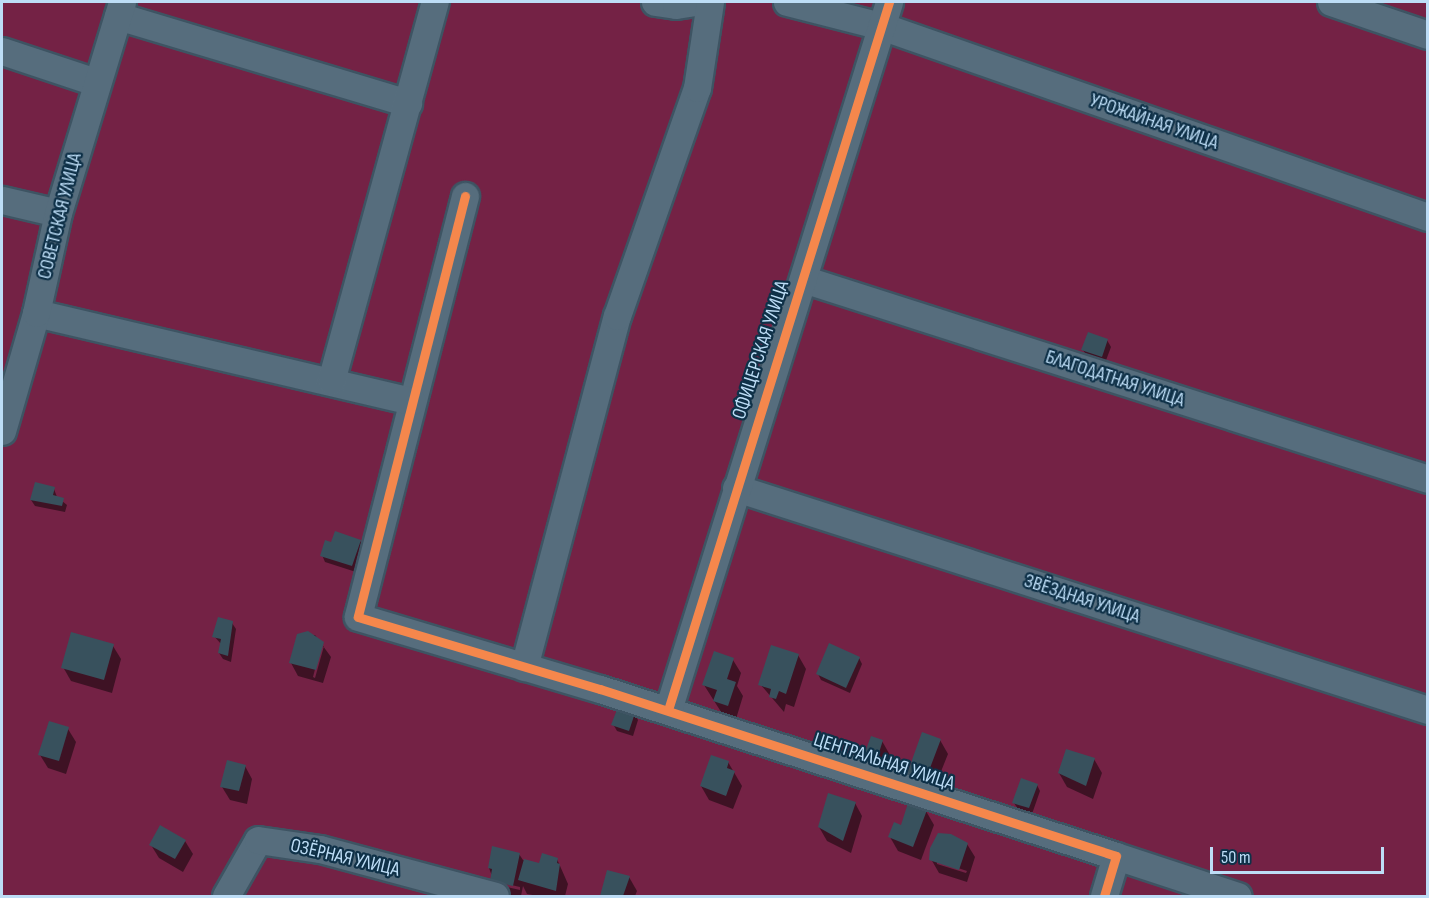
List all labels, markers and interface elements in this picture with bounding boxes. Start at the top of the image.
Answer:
street label: УРОЖАЙНАЯ УЛИЦА [1087,89,1221,155]
street label: СОВЕТСКАЯ УЛИЦА [33,150,87,282]
street label: ОФИЦЕРСКАЯ УЛИЦА [727,278,795,422]
street label: БЛАГОДАТНАЯ УЛИЦА [1043,345,1187,413]
street label: ЗВЁЗДНАЯ УЛИЦА [1021,569,1143,629]
street label: ЦЕНТРАЛЬНАЯ УЛИЦА [811,728,957,796]
street label: ОЗЁРНАЯ УЛИЦА [288,834,402,882]
scale bar [1213,835,1387,873]
text: 50 m [1221,847,1251,868]

